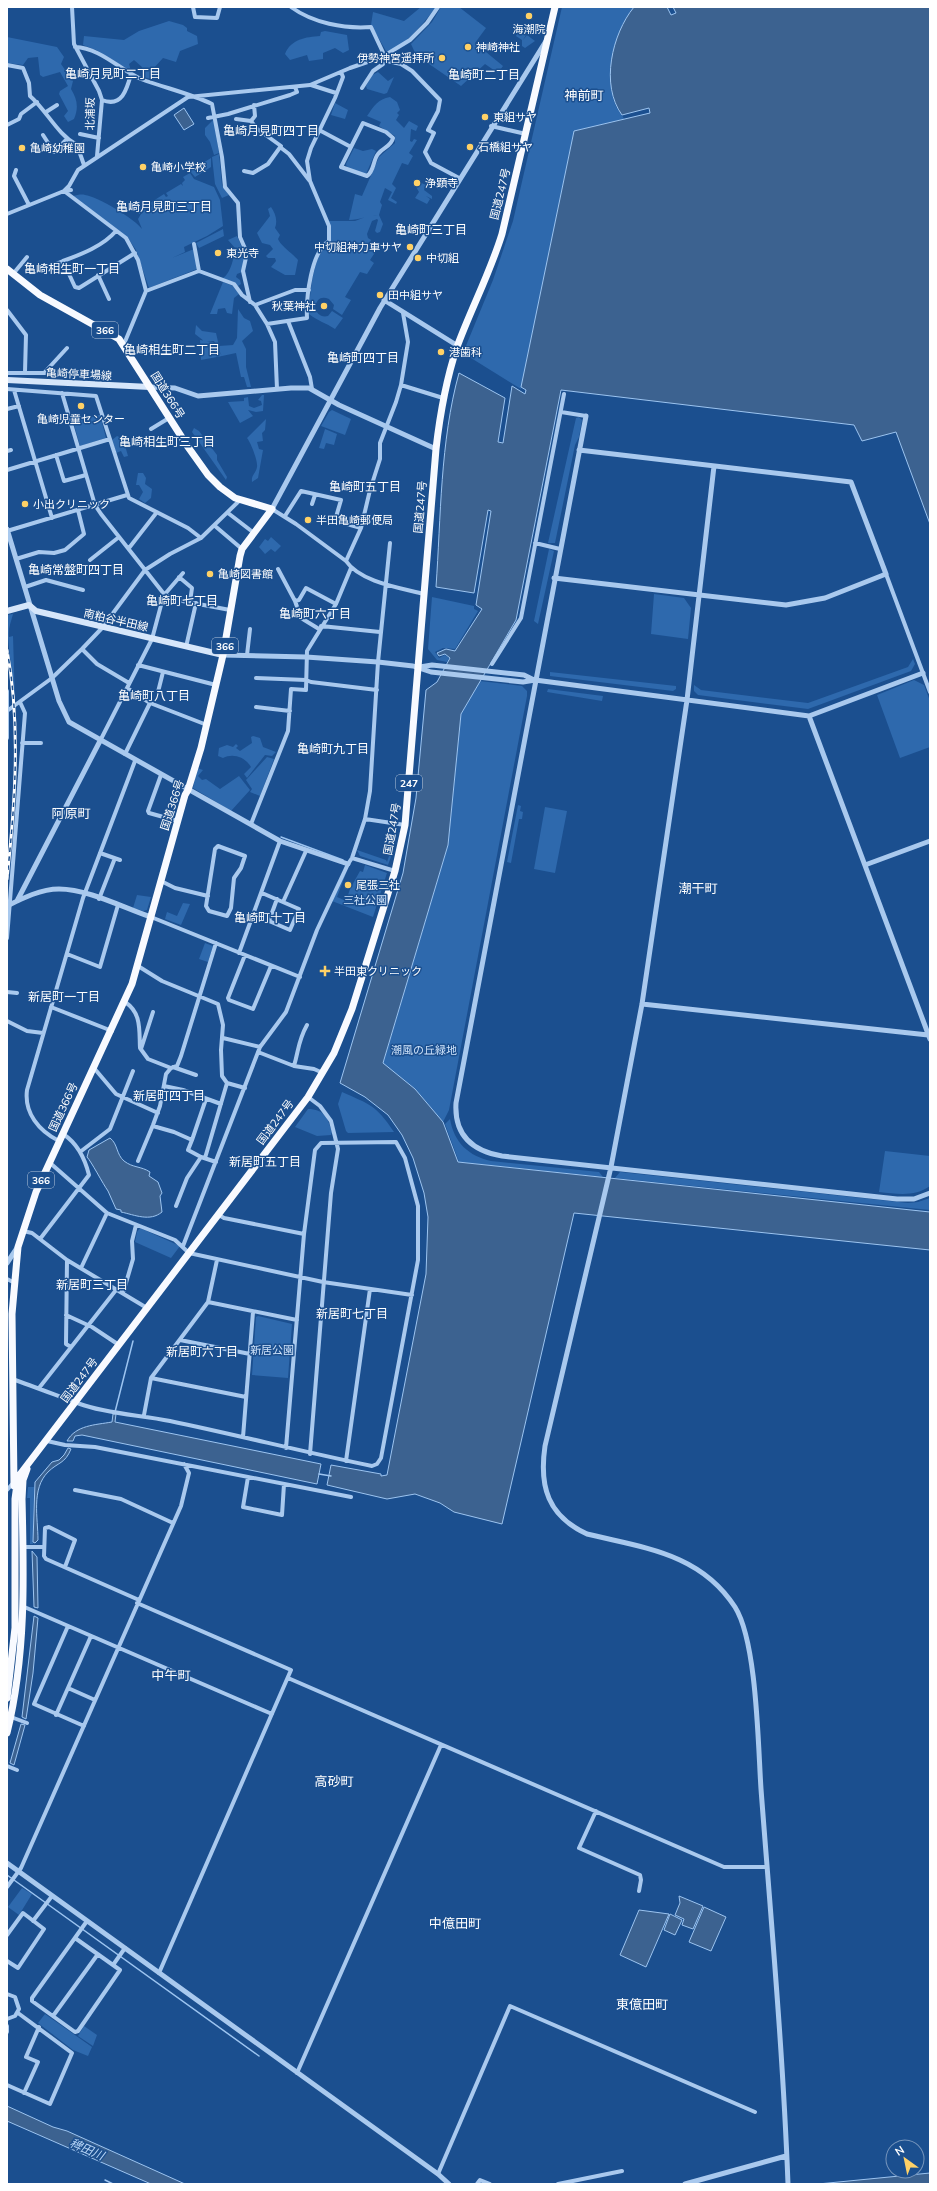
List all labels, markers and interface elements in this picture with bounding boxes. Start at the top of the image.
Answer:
marker: 海潮院 [524,11,534,21]
place label: 海潮院 [513,22,546,36]
place label: 神崎神社 [476,40,520,54]
marker: 神崎神社 [463,42,473,52]
place label: 伊勢神宮遥拝所 [357,51,435,65]
marker: 伊勢神宮遥拝所 [437,53,447,63]
district label: 亀崎月見町二丁目 [65,66,161,81]
district label: 亀崎町二丁目 [448,67,520,82]
district label: 神前町 [564,87,604,103]
street label: 北浦坂 [83,97,97,131]
place label: 東組サヤ [493,110,537,124]
marker: 東組サヤ [480,112,490,122]
district label: 亀崎月見町四丁目 [223,123,319,138]
place label: 石橋組サヤ [478,140,533,154]
place label: 亀崎幼稚園 [30,141,85,155]
marker: 石橋組サヤ [465,142,475,152]
marker: 亀崎幼稚園 [17,143,27,153]
place label: 亀崎小学校 [151,160,206,174]
marker: 亀崎小学校 [138,162,148,172]
street label: 国道247号 [487,167,513,221]
place label: 浄顕寺 [425,176,458,190]
marker: 浄顕寺 [412,178,422,188]
district label: 亀崎月見町三丁目 [116,199,212,214]
district label: 亀崎町三丁目 [395,222,467,237]
place label: 中切組神力車サヤ [314,240,402,254]
marker: 中切組神力車サヤ [405,242,415,252]
place label: 東光寺 [226,246,259,260]
marker: 東光寺 [213,248,223,258]
place label: 中切組 [426,251,459,265]
marker: 中切組 [413,253,423,263]
district label: 亀崎相生町一丁目 [24,261,120,276]
place label: 田中組サヤ [388,288,443,302]
marker: 田中組サヤ [375,290,385,300]
place label: 秋葉神社 [272,299,316,313]
marker: 秋葉神社 [319,301,329,311]
road number: 366 [92,322,118,338]
district label: 亀崎相生町二丁目 [124,342,220,357]
place label: 港歯科 [449,345,482,359]
marker: 港歯科 [436,347,446,357]
district label: 亀崎町四丁目 [327,350,399,365]
street label: 亀崎停車場線 [46,365,112,383]
street label: 国道366号 [148,369,188,421]
marker: 亀崎児童センター [76,401,86,411]
place label: 亀崎児童センター [37,412,125,426]
district label: 亀崎相生町三丁目 [119,434,215,449]
district label: 亀崎町五丁目 [329,479,401,494]
street label: 国道247号 [411,480,429,534]
place label: 小出クリニック [33,497,110,511]
marker: 小出クリニック [20,499,30,509]
place label: 半田亀崎郵便局 [316,513,393,527]
marker: 半田亀崎郵便局 [303,515,313,525]
district label: 亀崎常盤町四丁目 [28,562,124,577]
place label: 亀崎図書館 [218,567,273,581]
marker: 亀崎図書館 [205,569,215,579]
district label: 亀崎町七丁目 [146,593,218,608]
street label: 南粕谷半田線 [82,606,150,634]
district label: 亀崎町六丁目 [279,606,351,621]
road number: 366 [212,638,238,654]
district label: 亀崎町八丁目 [118,688,190,703]
district label: 亀崎町九丁目 [297,741,369,756]
road number: 247 [396,775,422,791]
street label: 国道366号 [157,778,187,832]
street label: 国道247号 [381,802,403,856]
district label: 阿原町 [51,805,91,821]
place label: 尾張三社 [356,878,400,892]
marker: 尾張三社 [343,880,353,890]
district label: 潮干町 [678,880,718,896]
park label: 三社公園 [343,893,387,907]
district label: 亀崎町十丁目 [234,910,306,925]
place label: 半田東クリニック [334,964,422,978]
marker: 半田東クリニック [319,965,331,977]
district label: 新居町一丁目 [28,989,100,1004]
park label: 潮風の丘緑地 [391,1043,457,1057]
street label: 国道366号 [45,1080,81,1134]
district label: 新居町四丁目 [133,1088,205,1103]
street label: 国道247号 [254,1097,296,1147]
district label: 新居町五丁目 [229,1154,301,1169]
road number: 366 [28,1172,54,1188]
district label: 新居町三丁目 [56,1277,128,1292]
district label: 新居町七丁目 [316,1306,388,1321]
park label: 新居公園 [250,1343,294,1357]
district label: 新居町六丁目 [166,1344,238,1359]
street label: 国道247号 [58,1355,100,1405]
district label: 中午町 [151,1667,191,1683]
district label: 高砂町 [314,1773,354,1789]
district label: 中億田町 [429,1915,481,1931]
district label: 東億田町 [616,1996,668,2012]
water label: 稗田川 [67,2135,108,2164]
north arrow [885,2139,925,2179]
text: N [892,2142,907,2159]

